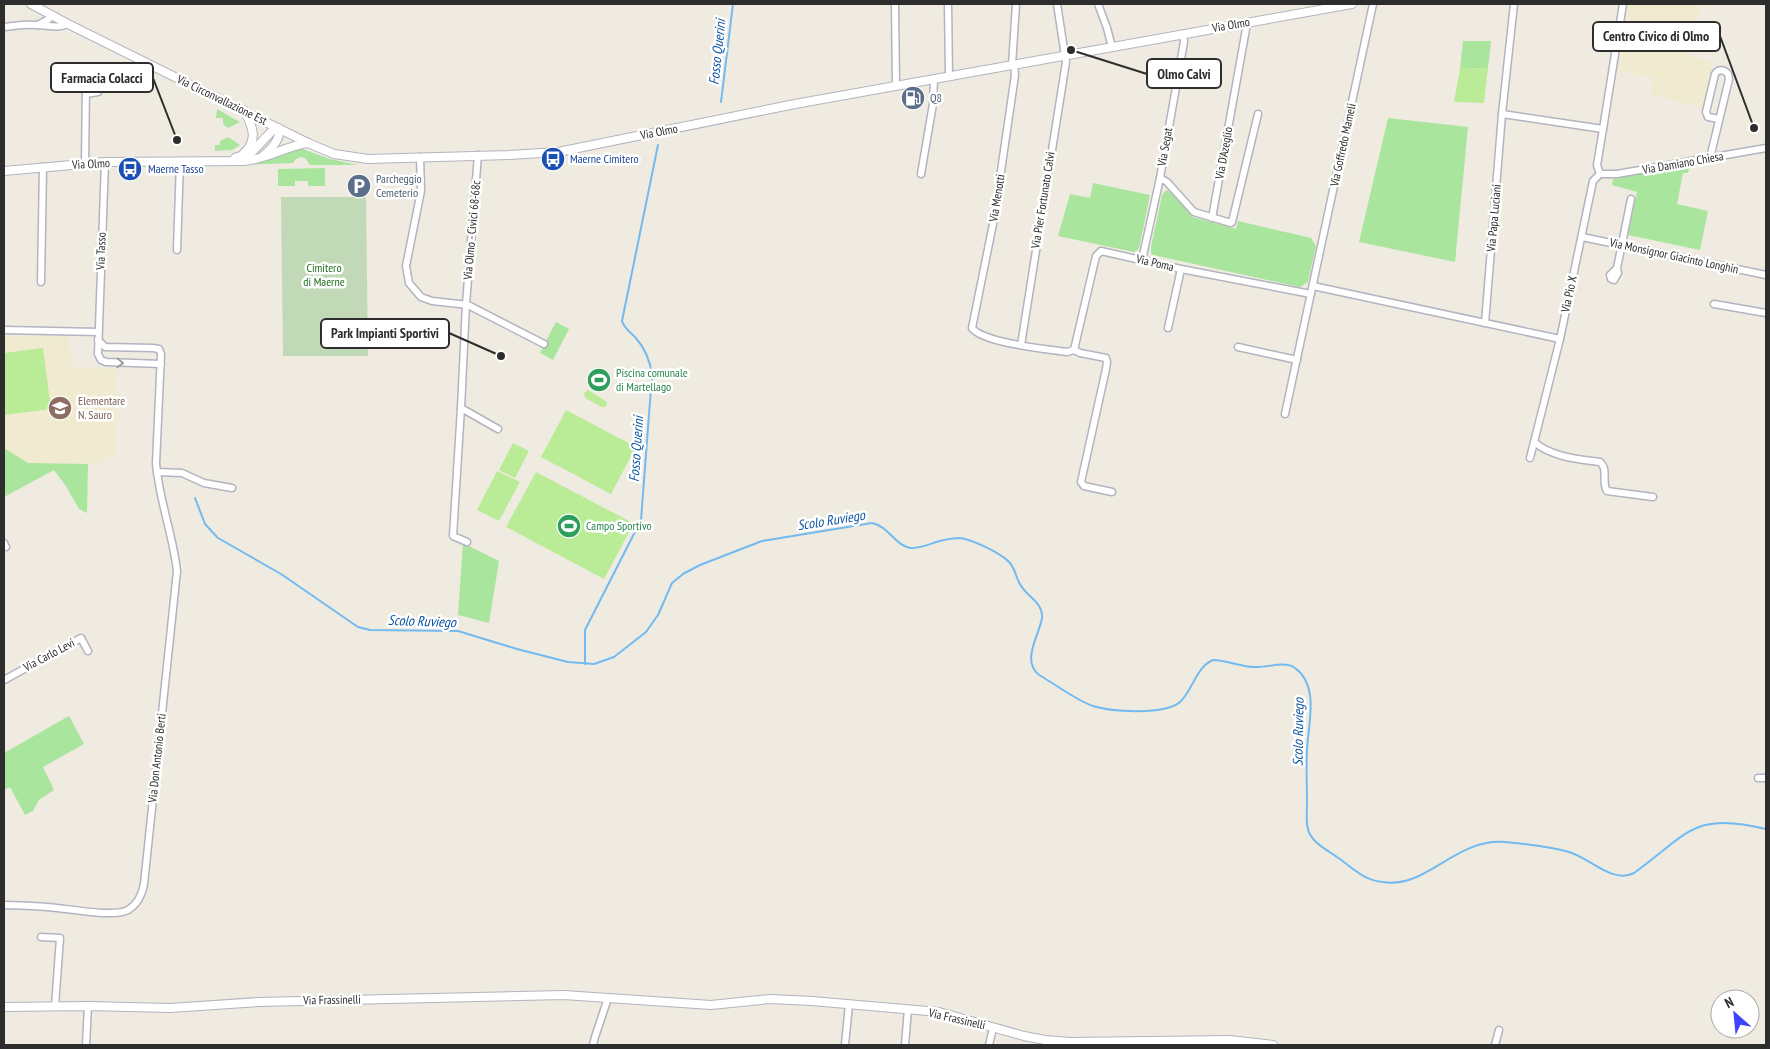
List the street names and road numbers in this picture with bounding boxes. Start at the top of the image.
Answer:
street label: Via Olmo [1210,14,1251,35]
street label: Via Circonvallazione Est [174,71,270,128]
street label: Via Goffredo Mameli [1326,102,1359,189]
street label: Via Olmo [638,121,679,143]
street label: Via Segat [1154,126,1175,168]
street label: Via D'Azeglio [1211,126,1235,181]
street label: Via Damiano Chiesa [1640,148,1725,177]
street label: Via Pier Fortunato Calvi [1027,150,1058,250]
street label: Via Olmo [71,155,110,172]
street label: Via Menotti [985,173,1008,224]
street label: Via Olmo - Civici 68-68c [460,179,483,281]
street label: Via Papa Luciani [1483,184,1504,253]
street label: Via Tasso [92,232,109,271]
street label: Via Monsignor Giacinto Longhin [1607,234,1740,277]
street label: Via Poma [1134,251,1176,274]
street label: Via Pio X [1557,274,1580,315]
street label: Via Carlo Levi [20,635,77,675]
street label: Via Don Antonio Berti [144,713,169,804]
street label: Via Frassinelli [302,991,361,1008]
street label: Via Frassinelli [926,1004,987,1032]

